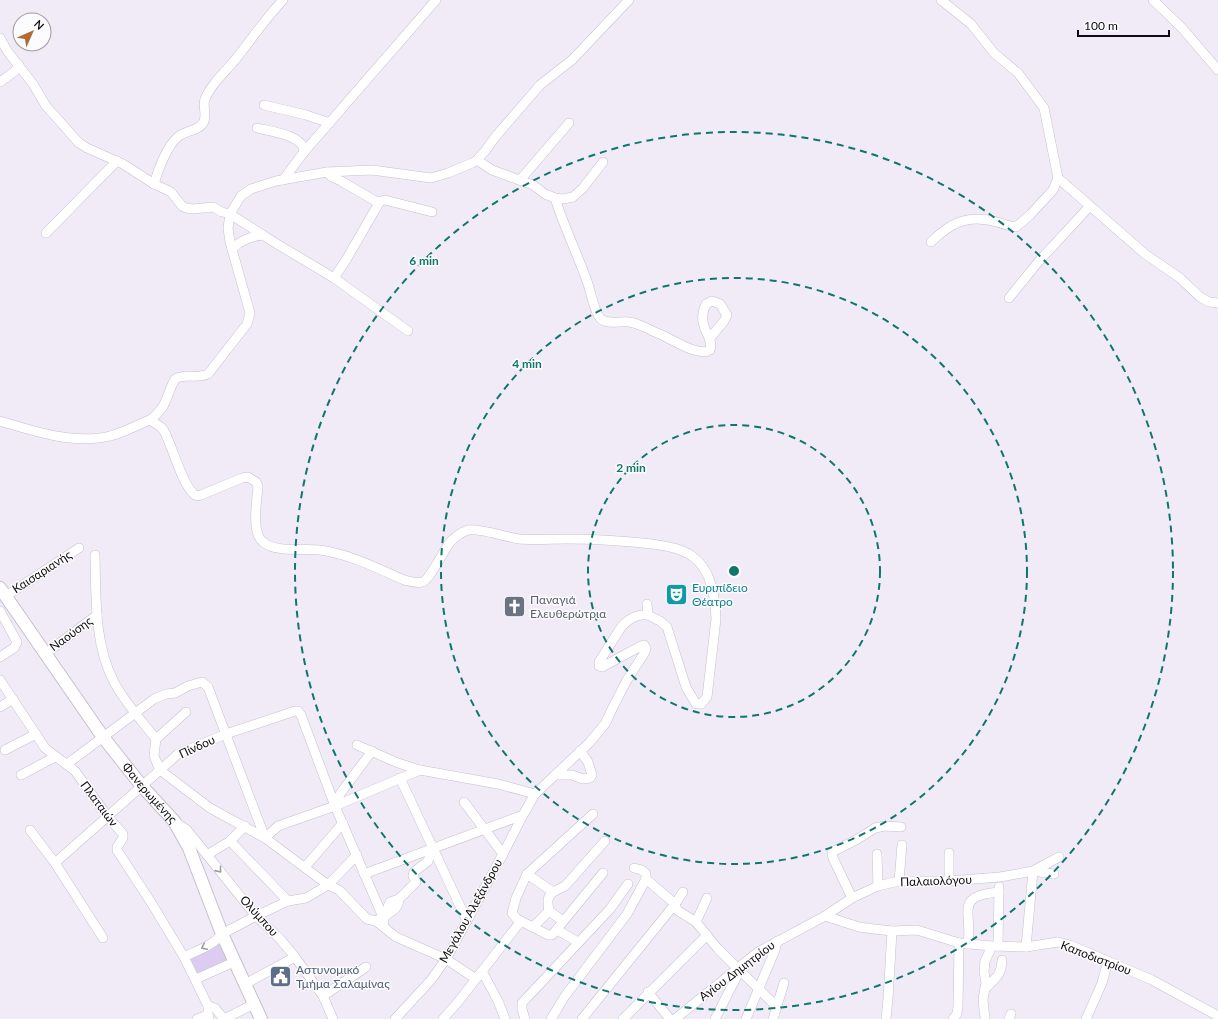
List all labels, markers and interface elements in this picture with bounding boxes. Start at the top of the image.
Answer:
north arrow [12,12,52,52]
scale bar [1078,12,1169,38]
text: N [32,17,47,32]
text: 100 m [1084,18,1118,33]
text: 6 min [409,253,439,268]
text: 4 min [512,356,542,371]
text: 2 min [616,460,646,475]
street label: Καισαριανής [9,547,75,596]
centre of rings [727,564,741,578]
place label: Ευριπίδειο Θέατρο [692,580,748,609]
theatre icon: Ευριπίδειο Θέατρο [664,582,690,608]
place label: Παναγιά Ελευθερώτρια [530,592,607,621]
church icon: Παναγιά Ελευθερώτρια [501,594,527,620]
street label: Ναούσης [46,613,95,654]
street label: Πίνδου [176,732,217,761]
street label: Φανερωμένης [119,759,181,827]
street label: Πλαταιών [77,778,121,829]
street label: Μεγάλου Αλεξάνδρου [436,856,505,965]
one-way arrow [214,866,221,873]
street label: Παλαιολόγου [900,872,972,889]
street label: Ολύμπου [237,892,282,939]
street label: Αγίου Δημητρίου [696,937,778,1004]
street label: Καποδιστρίου [1059,937,1134,978]
one-way arrow [201,942,208,949]
place label: Αστυνομικό Τμήμα Σαλαμίνας [296,962,390,991]
public building icon: Αστυνομικό Τμήμα Σαλαμίνας [267,964,293,990]

